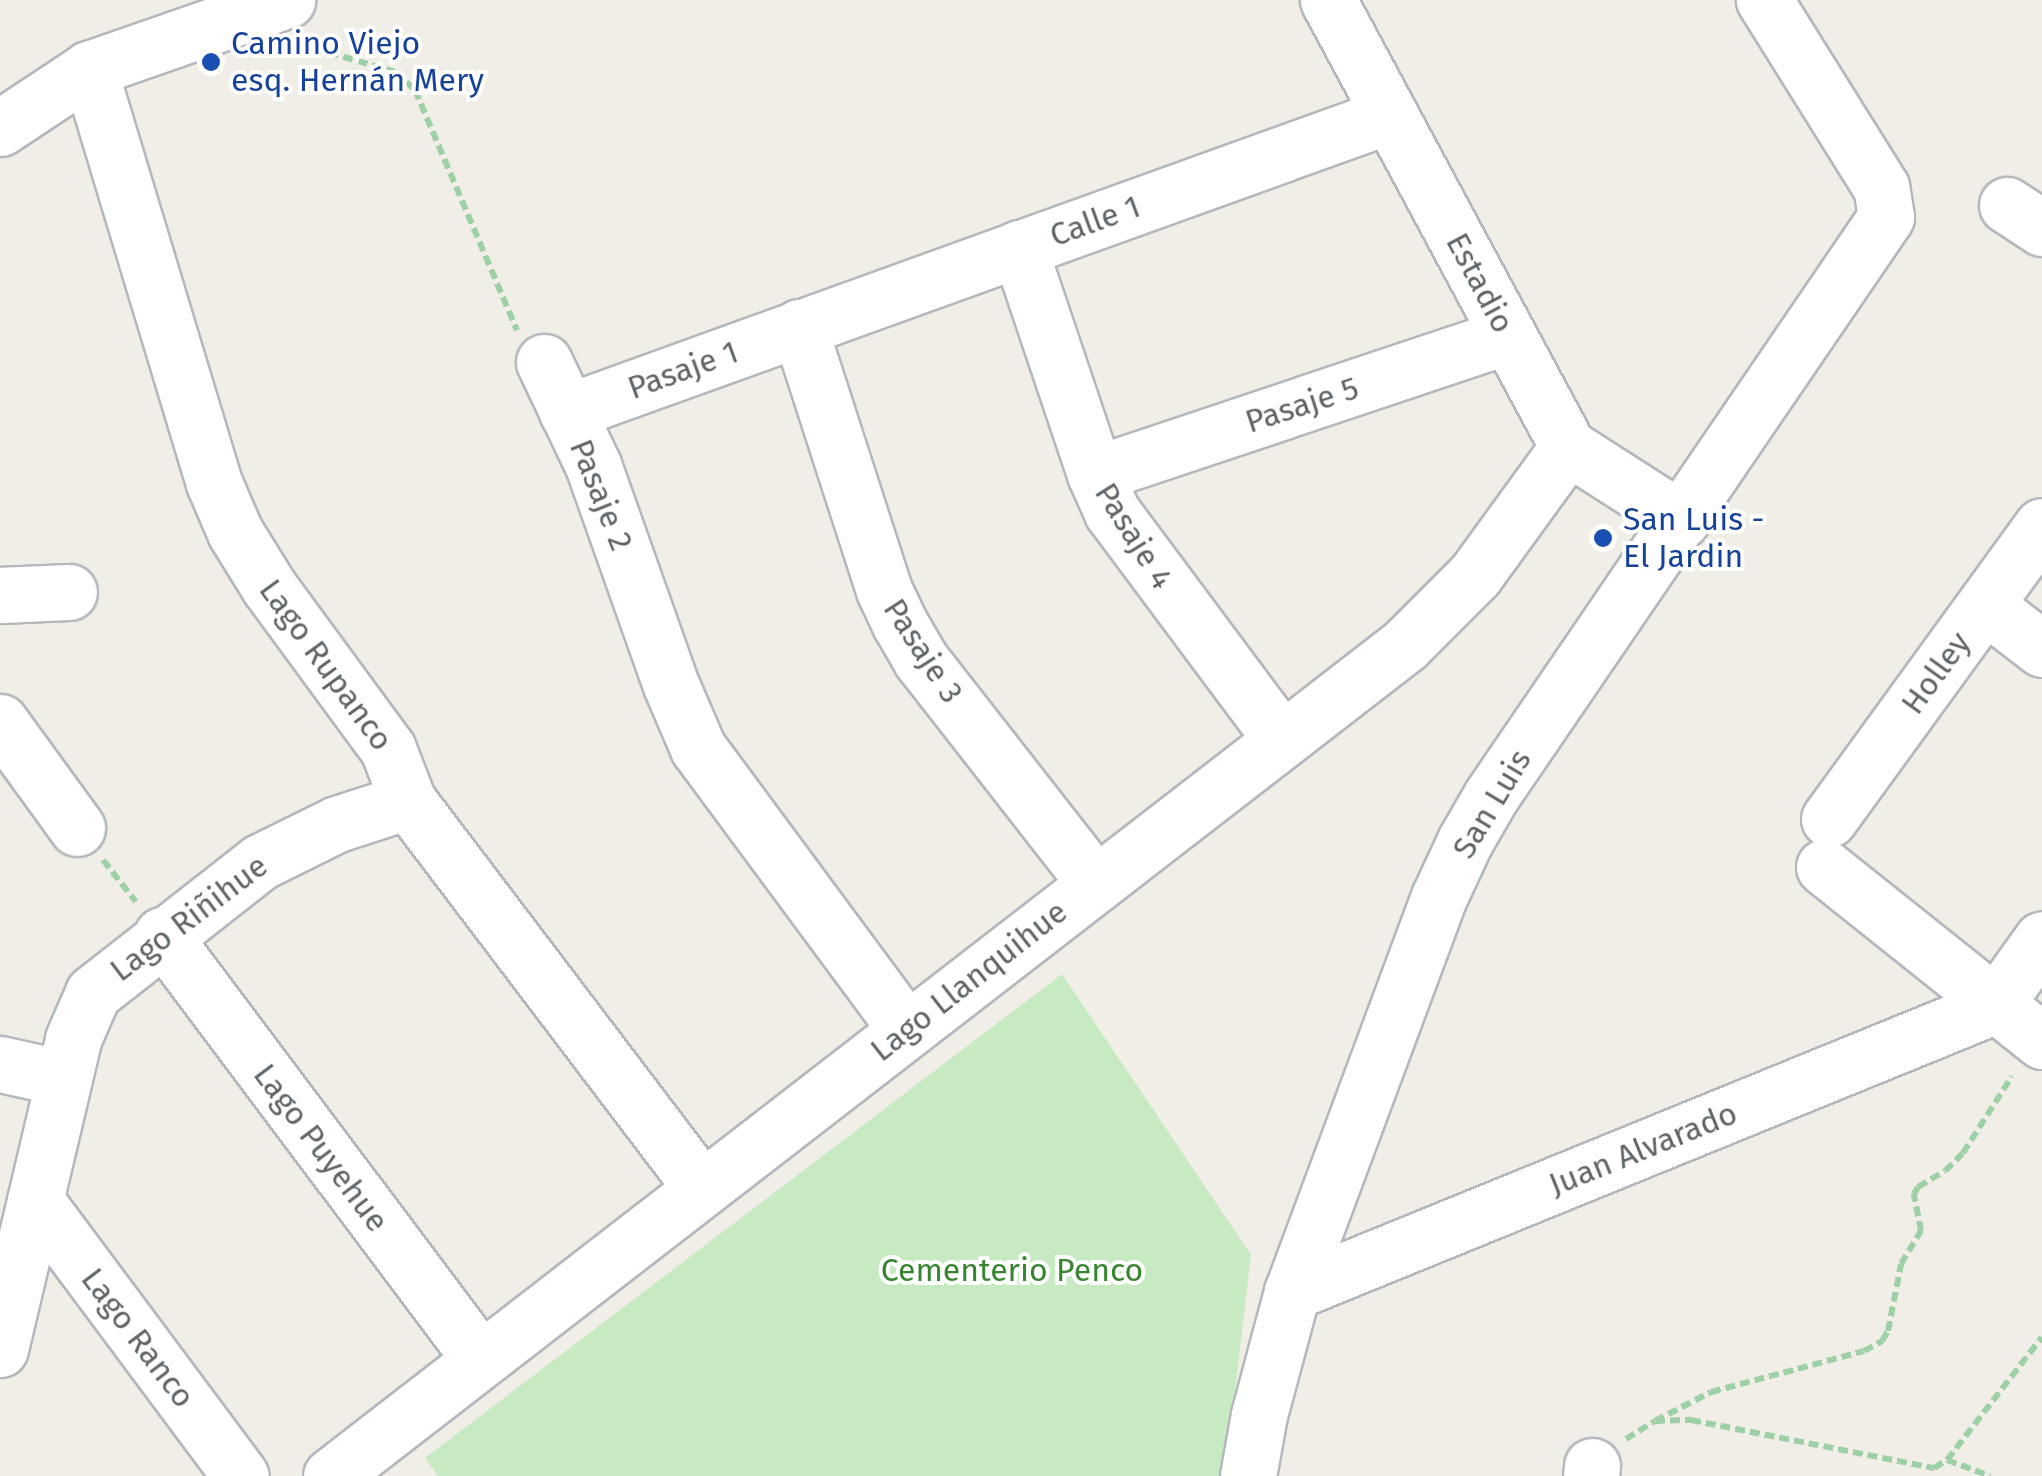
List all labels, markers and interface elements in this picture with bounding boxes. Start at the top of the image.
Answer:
place label: Camino Viejo esq. Hernán Mery [231,25,484,100]
marker: Camino Viejo esq. Hernán Mery [200,51,222,73]
street label: Calle 1 [1045,187,1145,255]
street label: Estadio [1438,227,1522,339]
street label: Pasaje 1 [623,332,743,408]
street label: Pasaje 5 [1241,369,1363,441]
street label: Pasaje 2 [561,434,641,556]
street label: Pasaje 4 [1087,476,1181,596]
place label: San Luis - El Jardin [1623,501,1765,576]
marker: San Luis - El Jardin [1592,527,1614,549]
street label: Lago Rupanco [251,572,401,758]
street label: Pasaje 3 [875,592,971,710]
street label: Holley [1893,624,1979,722]
street label: San Luis [1445,743,1539,865]
street label: Lago Riñihue [103,846,275,990]
street label: Lago Llanquihue [863,892,1075,1070]
street label: Lago Puyehue [245,1056,397,1240]
street label: Juan Alvarado [1543,1094,1743,1204]
park label: Cementerio Penco [881,1251,1143,1289]
street label: Lago Ranco [73,1261,203,1415]

